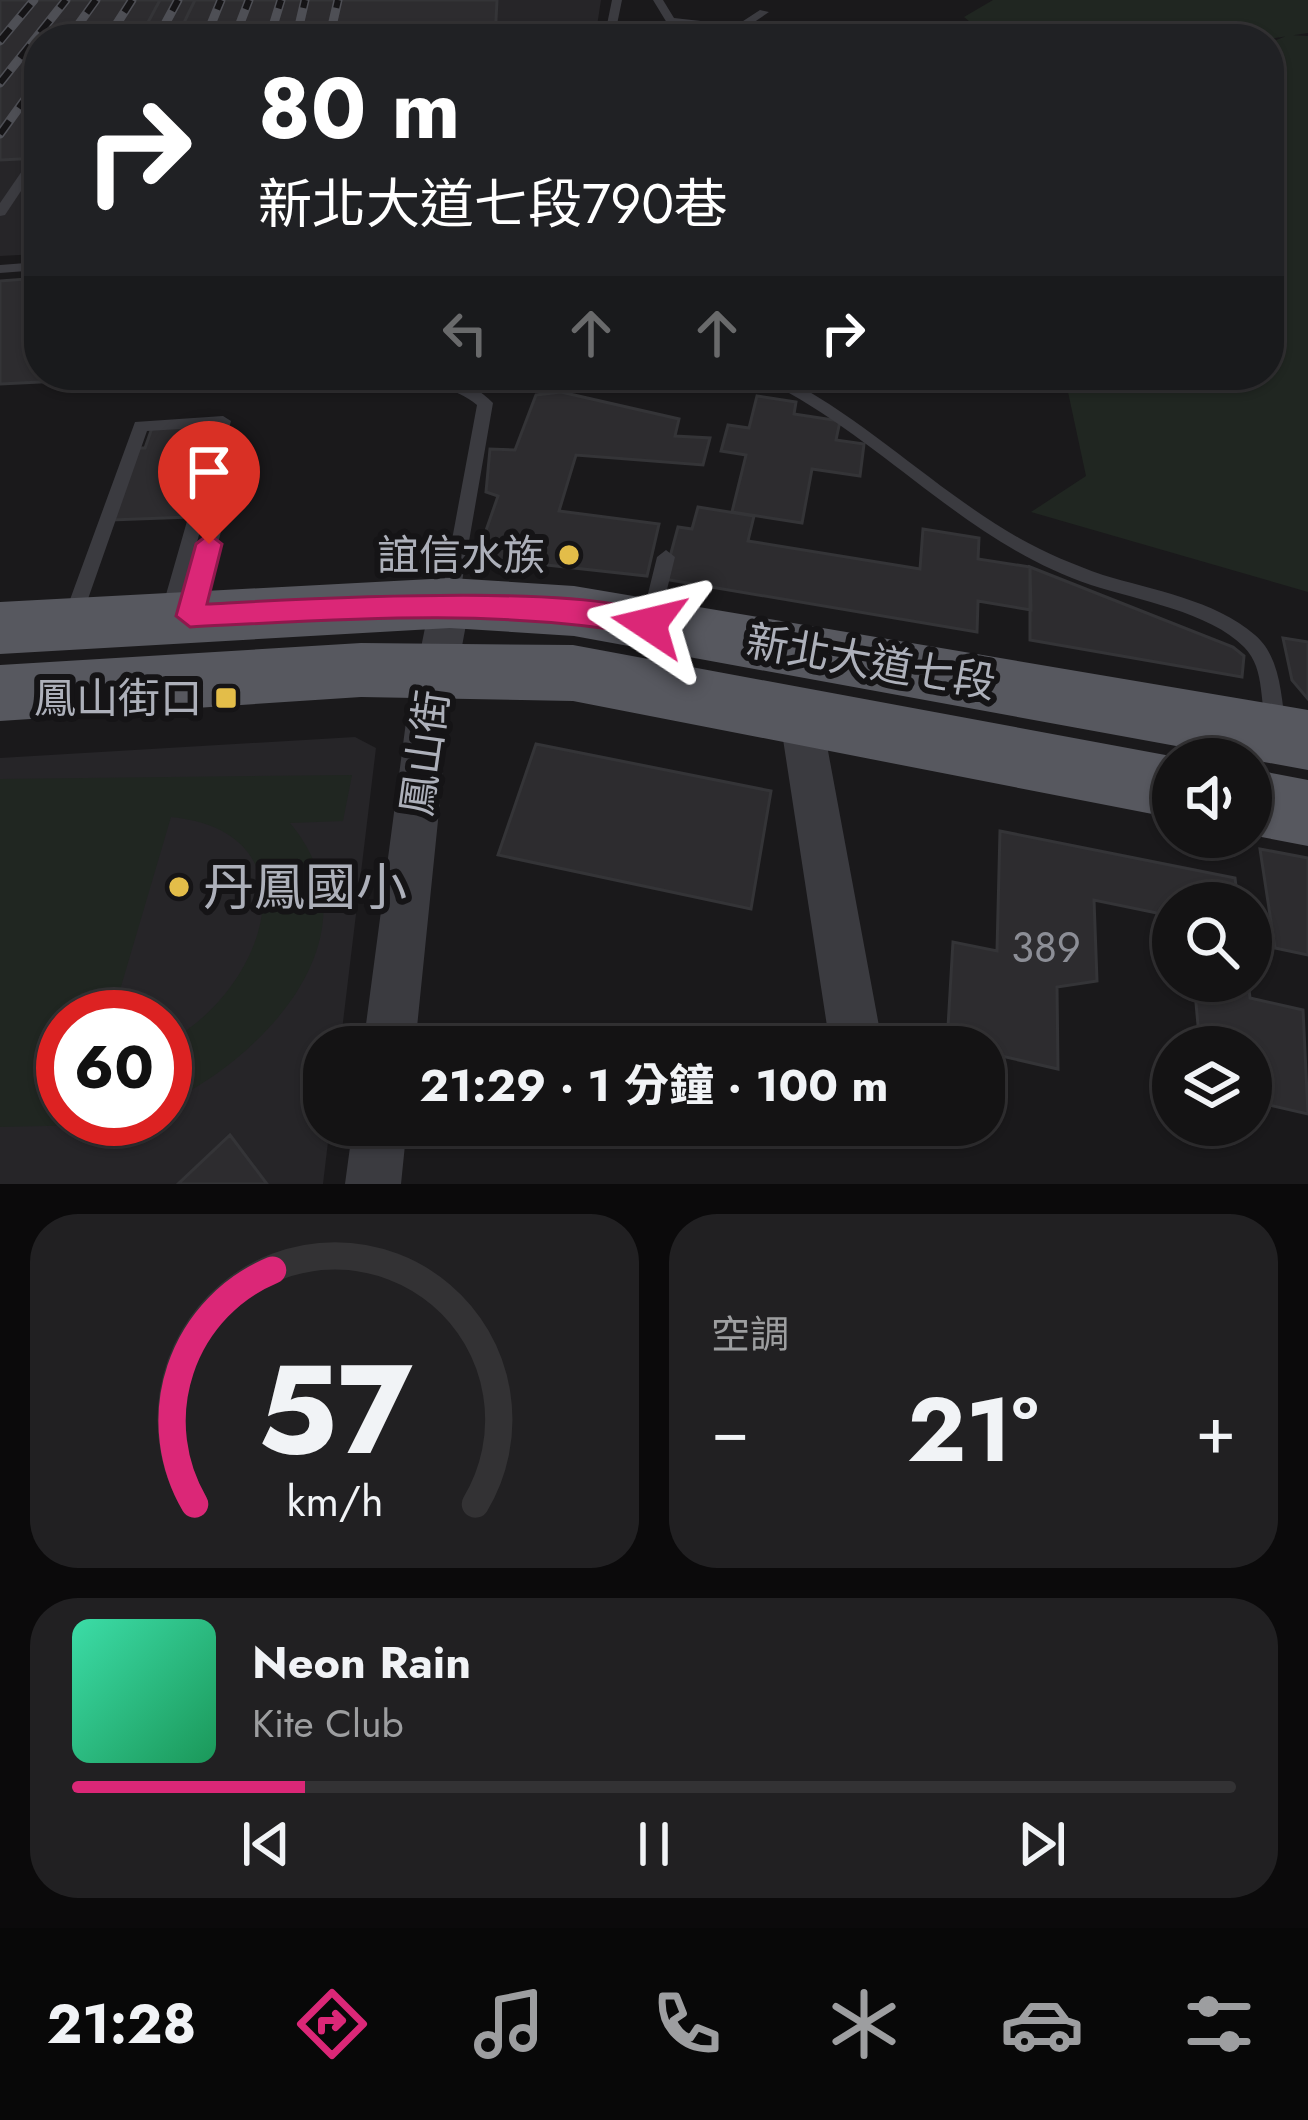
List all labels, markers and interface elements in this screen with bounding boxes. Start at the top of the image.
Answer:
text: 80 m [258,48,460,170]
icon: right [60,72,216,228]
text: 新北大道七段790巷 [258,165,728,243]
icon: left [432,300,498,366]
icon: ahead [558,300,624,366]
icon: ahead [684,300,750,366]
icon: right [810,300,876,366]
pin [158,421,260,544]
icon: arrive [176,439,242,505]
place label: 誼信水族 [377,525,545,586]
marker: 誼信水族 [556,542,582,568]
position arrow [586,561,712,687]
street label: 新北大道七段 [742,610,1000,714]
place label: 鳳山街口 [34,668,202,729]
marker: 鳳山街口 [213,685,239,711]
street label: 鳳山街 [386,686,464,820]
map controls [1152,738,1272,1146]
button: sound [1152,738,1272,858]
place label: 丹鳳國小 [203,850,407,924]
marker: 丹鳳國小 [166,874,192,900]
button: search [1152,882,1272,1002]
house number: 389 [1011,917,1081,978]
speed limit sign: 60 [36,990,192,1146]
button: layers [1152,1026,1272,1146]
text: 21:29 · 1 分鐘 · 100 m [420,1053,888,1118]
text: 空調 [711,1306,789,1363]
text: 57 [257,1319,412,1500]
text: 21° [907,1365,1038,1495]
text: − [711,1382,750,1478]
text: + [1195,1382,1236,1478]
text: km/h [286,1470,383,1532]
text: Neon Rain [252,1630,471,1695]
text: Kite Club [252,1695,404,1752]
icon: previous [233,1811,299,1877]
icon: pause [621,1811,687,1877]
icon: next [1009,1811,1075,1877]
icon: directions [290,1982,374,2066]
icon: music [467,1982,551,2066]
icon: phone [645,1982,729,2066]
icon: climate [822,1982,906,2066]
icon: car [1000,1982,1084,2066]
icon: filters [1177,1982,1261,2066]
text: 21:28 [47,1985,196,2063]

